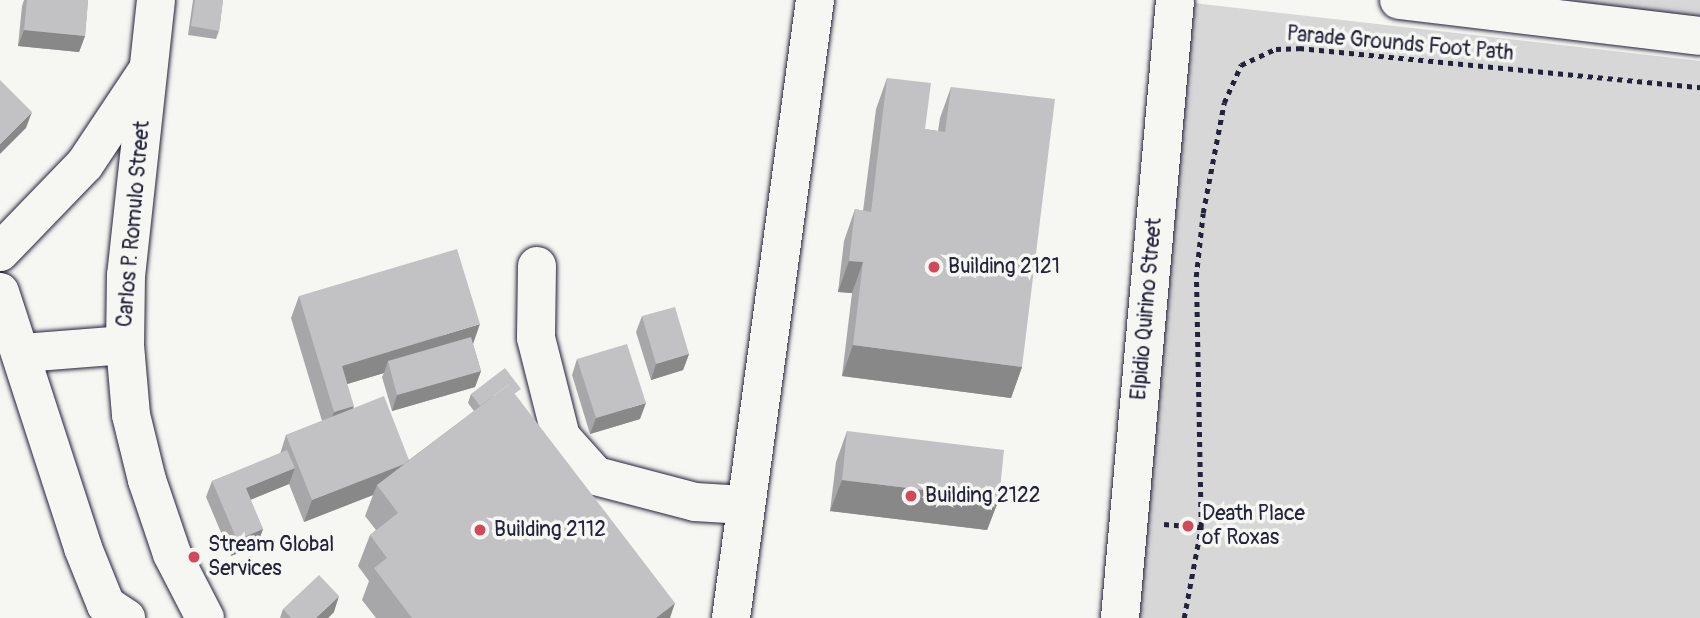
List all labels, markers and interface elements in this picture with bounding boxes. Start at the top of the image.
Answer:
street label: Parade Grounds Foot Path [1286,22,1514,66]
street label: Carlos P. Romulo Street [112,120,156,328]
street label: Elpidio Quirino Street [1126,217,1168,401]
place label: Building 2121 [948,254,1060,280]
marker: Building 2121 [926,259,942,275]
place label: Building 2122 [925,483,1040,509]
marker: Building 2122 [903,488,919,504]
place label: Death Place of Roxas [1202,501,1305,551]
place label: Building 2112 [494,517,606,543]
marker: Death Place of Roxas [1180,518,1196,534]
marker: Building 2112 [472,522,488,538]
place label: Stream Global Services [208,532,334,582]
marker: Stream Global Services [186,549,202,565]

